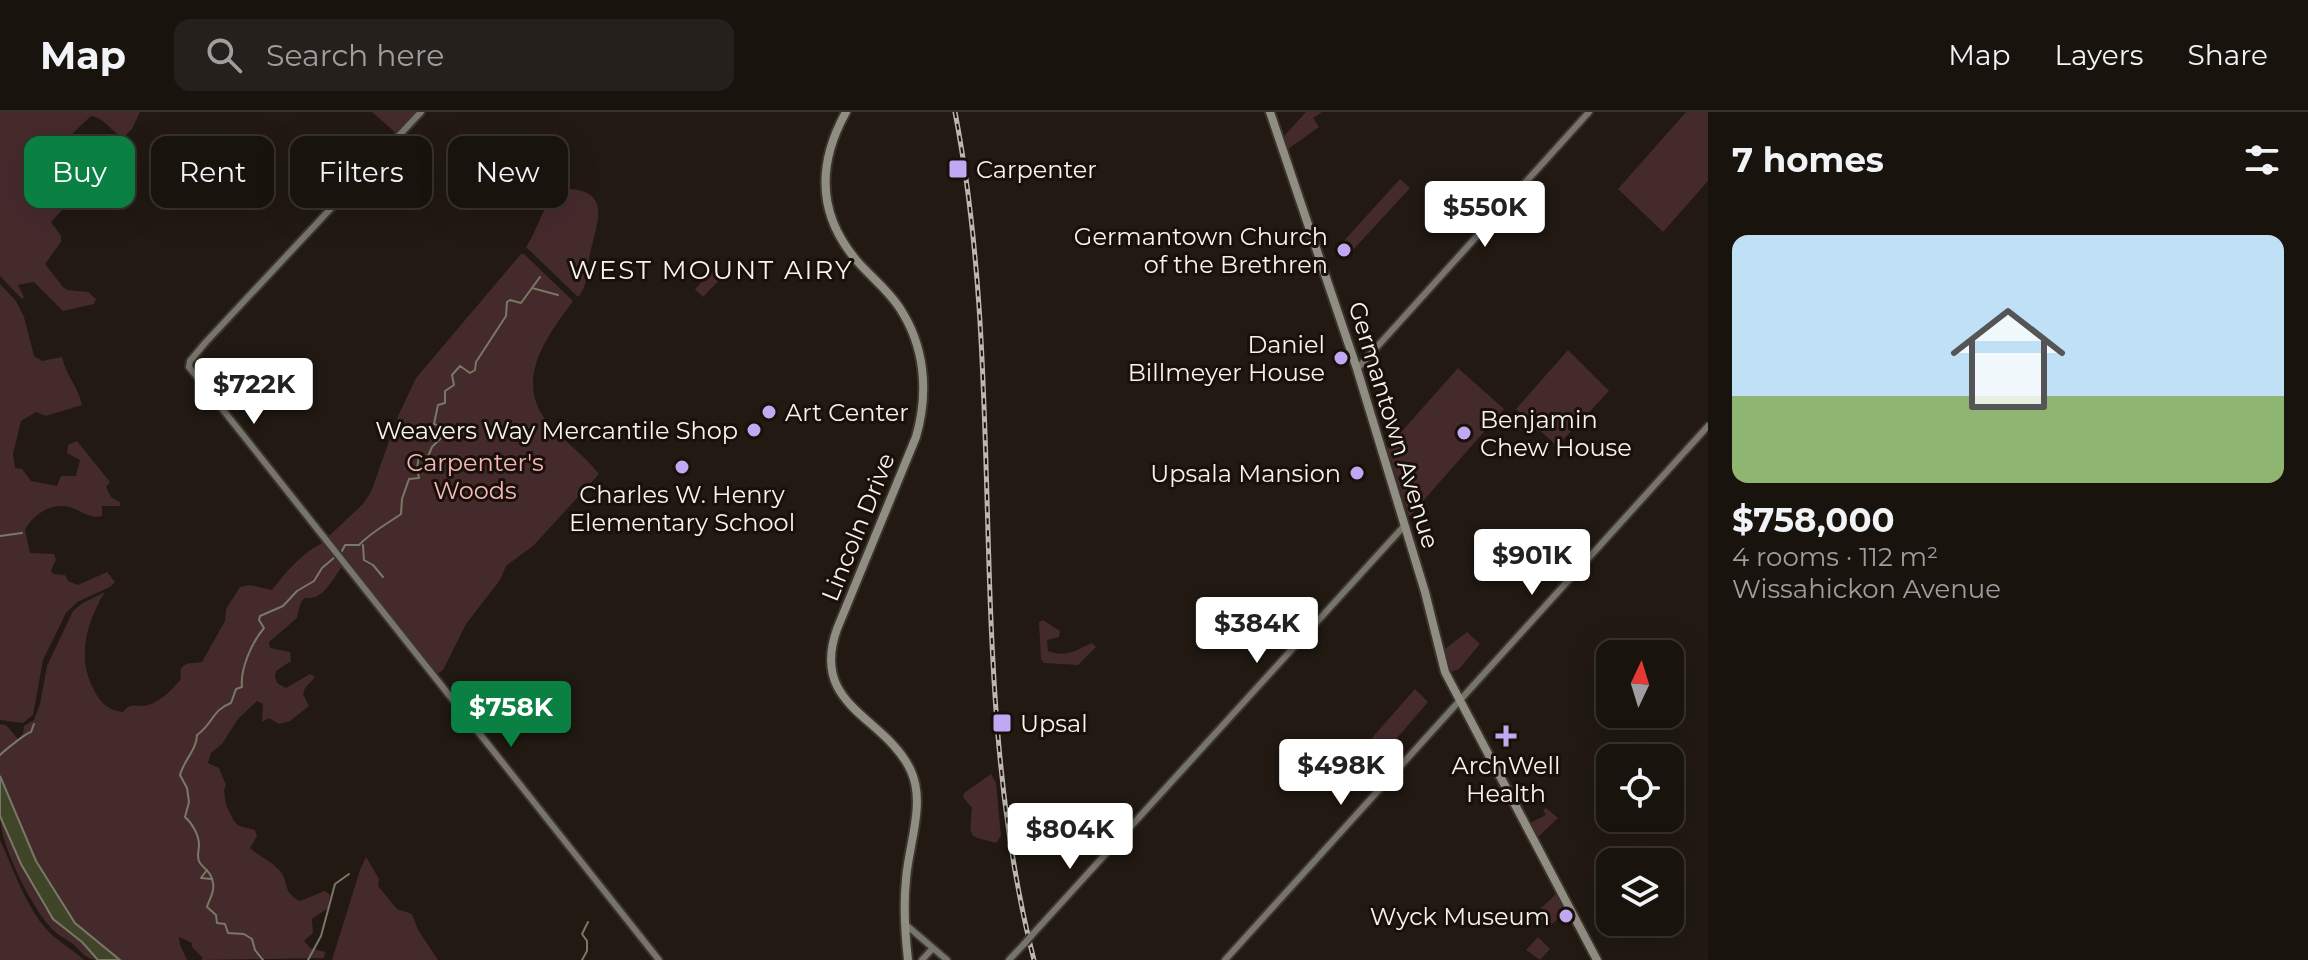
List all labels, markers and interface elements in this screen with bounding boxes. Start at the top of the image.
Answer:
search box [174,19,734,91]
text: Map [40,32,126,79]
icon: search [202,33,246,77]
text: Search here [266,37,444,74]
text: Map [1948,38,2011,72]
text: Layers [2055,38,2144,72]
text: Share [2188,38,2268,72]
chip: Buy [24,136,135,208]
chip: Rent [151,136,274,208]
chip: Filters [290,136,432,208]
chip: New [448,136,568,208]
icon: filters [2240,138,2284,182]
text: 7 homes [1732,139,1884,181]
place label: Carpenter [976,155,1097,184]
marker: Carpenter [947,158,969,180]
pin: $550K [1429,181,1541,249]
text: $550K [1443,191,1527,223]
place label: Germantown Church of the Brethren [1074,222,1328,279]
marker: Germantown Church of the Brethren [1335,241,1353,259]
district label: WEST MOUNT AIRY [568,254,854,286]
icon: home [1936,287,2080,431]
street label: Germantown Avenue [1343,298,1445,552]
place label: Daniel Billmeyer House [1128,330,1325,387]
marker: Daniel Billmeyer House [1332,349,1350,367]
pin: $722K [198,358,310,426]
text: $722K [213,368,295,400]
place label: Art Center [785,398,909,427]
marker: Art Center [760,403,778,421]
place label: Benjamin Chew House [1480,405,1632,462]
place label: Weavers Way Mercantile Shop [375,416,738,445]
marker: Weavers Way Mercantile Shop [745,421,763,439]
marker: Benjamin Chew House [1455,424,1473,442]
park label: Carpenter's Woods [406,448,544,505]
street label: Lincoln Drive [815,449,901,605]
marker: Charles W. Henry Elementary School [673,458,691,476]
place label: Upsala Mansion [1150,459,1341,488]
marker: Upsala Mansion [1348,464,1366,482]
place label: Charles W. Henry Elementary School [569,480,795,537]
text: $758,000 [1732,499,1895,541]
pin: $901K [1476,529,1588,597]
text: $901K [1492,539,1572,571]
text: 4 rooms · 112 m² [1732,541,1938,573]
text: Wissahickon Avenue [1732,573,2001,605]
pin: $384K [1201,597,1313,665]
text: $384K [1214,607,1300,639]
north arrow [1596,640,1684,728]
map controls [1596,640,1684,936]
pin: $758K [455,681,567,749]
text: $758K [469,691,553,723]
place label: Upsal [1020,709,1088,738]
marker: Upsal [991,712,1013,734]
marker: ArchWell Health [1495,725,1517,747]
pin: $498K [1285,739,1397,807]
button: locate [1596,744,1684,832]
text: $498K [1297,749,1385,781]
place label: ArchWell Health [1452,751,1560,808]
pin: $804K [1014,803,1126,871]
text: $804K [1026,813,1114,845]
button: layers [1596,848,1684,936]
place label: Wyck Museum [1370,902,1550,931]
marker: Wyck Museum [1557,907,1575,925]

